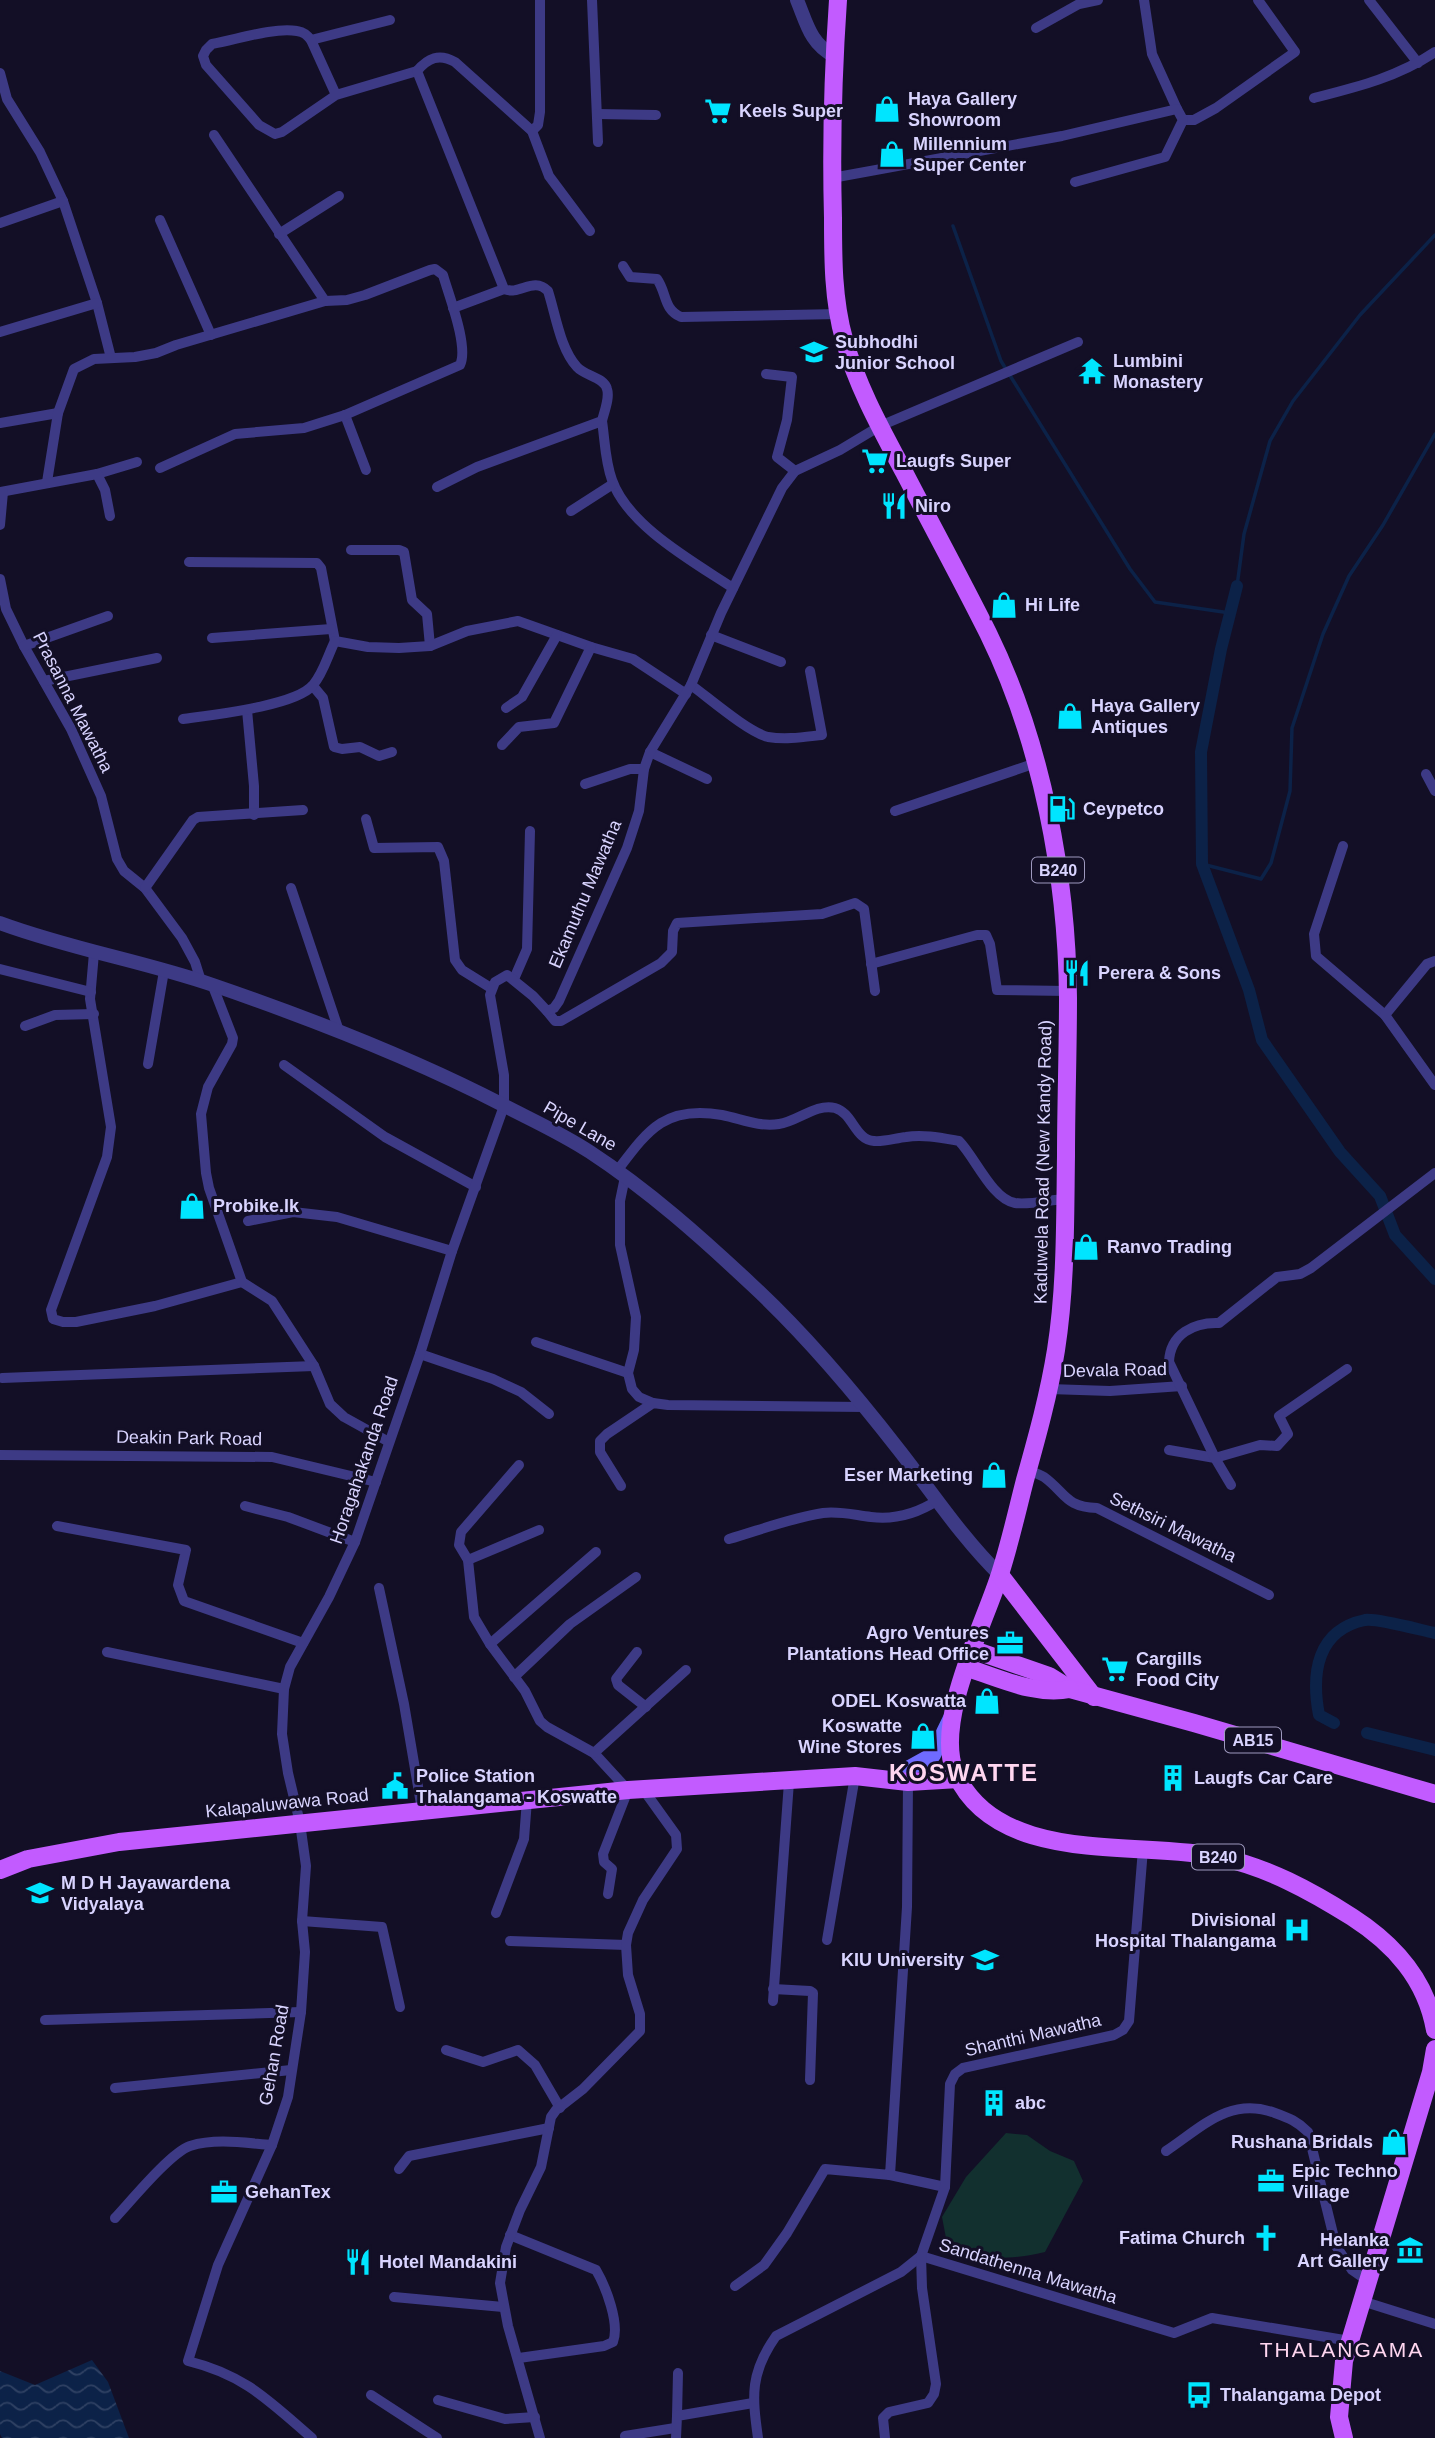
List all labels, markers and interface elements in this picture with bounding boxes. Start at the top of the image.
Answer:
place label: Haya Gallery Showroom [908,89,1017,130]
shop icon: Haya Gallery Showroom [872,94,902,124]
supermarket icon: Keels Super [703,96,733,126]
place label: Keels Super [739,101,843,121]
place label: Millennium Super Center [913,134,1026,175]
shop icon: Millennium Super Center [877,139,907,169]
place label: Subhodhi Junior School [835,332,955,373]
school or university icon: Subhodhi Junior School [799,337,829,367]
place label: Lumbini Monastery [1113,351,1203,392]
temple icon: Lumbini Monastery [1077,356,1107,386]
supermarket icon: Laugfs Super [860,446,890,476]
place label: Laugfs Super [896,451,1011,471]
restaurant icon: Niro [879,491,909,521]
place label: Niro [915,496,951,516]
shop icon: Hi Life [989,590,1019,620]
place label: Hi Life [1025,595,1080,615]
street label: Prasanna Mawatha [29,628,118,777]
place label: Haya Gallery Antiques [1091,696,1200,737]
shop icon: Haya Gallery Antiques [1055,701,1085,731]
fuel station icon: Ceypetco [1047,794,1077,824]
place label: Ceypetco [1083,799,1164,819]
street label: Ekamuthu Mawatha [545,816,626,971]
road number: B240 [1032,858,1084,883]
restaurant icon: Perera & Sons [1062,958,1092,988]
place label: Perera & Sons [1098,963,1221,983]
street label: Kaduwela Road (New Kandy Road) [1031,1020,1055,1304]
street label: Pipe Lane [540,1097,620,1155]
shop icon: Probike.lk [177,1191,207,1221]
place label: Probike.lk [213,1196,300,1216]
shop icon: Ranvo Trading [1071,1232,1101,1262]
place label: Ranvo Trading [1107,1237,1232,1257]
street label: Devala Road [1063,1359,1167,1381]
street label: Horagahakanda Road [326,1373,402,1547]
street label: Deakin Park Road [116,1427,262,1449]
shop icon: Eser Marketing [979,1460,1009,1490]
place label: Eser Marketing [844,1465,973,1485]
street label: Sethsiri Mawatha [1107,1488,1240,1567]
place label: Agro Ventures Plantations Head Office [787,1623,989,1664]
office icon: Agro Ventures Plantations Head Office [995,1628,1025,1658]
place label: Cargills Food City [1136,1649,1219,1690]
supermarket icon: Cargills Food City [1100,1654,1130,1684]
shop icon: ODEL Koswatta [972,1686,1002,1716]
place label: ODEL Koswatta [831,1691,967,1711]
place label: Koswatte Wine Stores [798,1716,902,1757]
shop icon: Koswatte Wine Stores [908,1721,938,1751]
road number: AB15 [1225,1728,1281,1752]
district label: KOSWATTE [889,1759,1039,1786]
building icon: Laugfs Car Care [1158,1763,1188,1793]
place label: Police Station Thalangama - Koswatte [416,1766,617,1807]
place label: Laugfs Car Care [1194,1768,1333,1788]
public building icon: Police Station Thalangama - Koswatte [380,1771,410,1801]
street label: Kalapaluwawa Road [204,1784,370,1822]
road number: B240 [1192,1844,1244,1870]
place label: M D H Jayawardena Vidyalaya [61,1873,231,1914]
school or university icon: M D H Jayawardena Vidyalaya [25,1878,55,1908]
place label: Divisional Hospital Thalangama [1095,1910,1277,1951]
hospital icon: Divisional Hospital Thalangama [1282,1915,1312,1945]
school or university icon: KIU University [970,1945,1000,1975]
place label: KIU University [841,1950,964,1970]
street label: Gehan Road [255,2003,293,2107]
street label: Shanthi Mawatha [963,2009,1104,2060]
building icon: abc [979,2088,1009,2118]
place label: abc [1015,2093,1046,2113]
shop icon: Rushana Bridals [1379,2127,1409,2157]
place label: Rushana Bridals [1231,2132,1373,2152]
place label: Epic Techno Village [1292,2161,1398,2202]
office icon: Epic Techno Village [1256,2166,1286,2196]
office icon: GehanTex [209,2177,239,2207]
place label: GehanTex [245,2182,331,2202]
church icon: Fatima Church [1251,2223,1281,2253]
place label: Fatima Church [1119,2228,1245,2248]
place label: Helanka Art Gallery [1297,2230,1390,2271]
street label: Sandathenna Mawatha [937,2234,1120,2308]
museum icon: Helanka Art Gallery [1395,2235,1425,2265]
restaurant icon: Hotel Mandakini [343,2247,373,2277]
place label: Hotel Mandakini [379,2252,517,2272]
district label: THALANGAMA [1260,2338,1424,2361]
bus stop icon: Thalangama Depot [1184,2380,1214,2410]
place label: Thalangama Depot [1220,2385,1381,2405]

